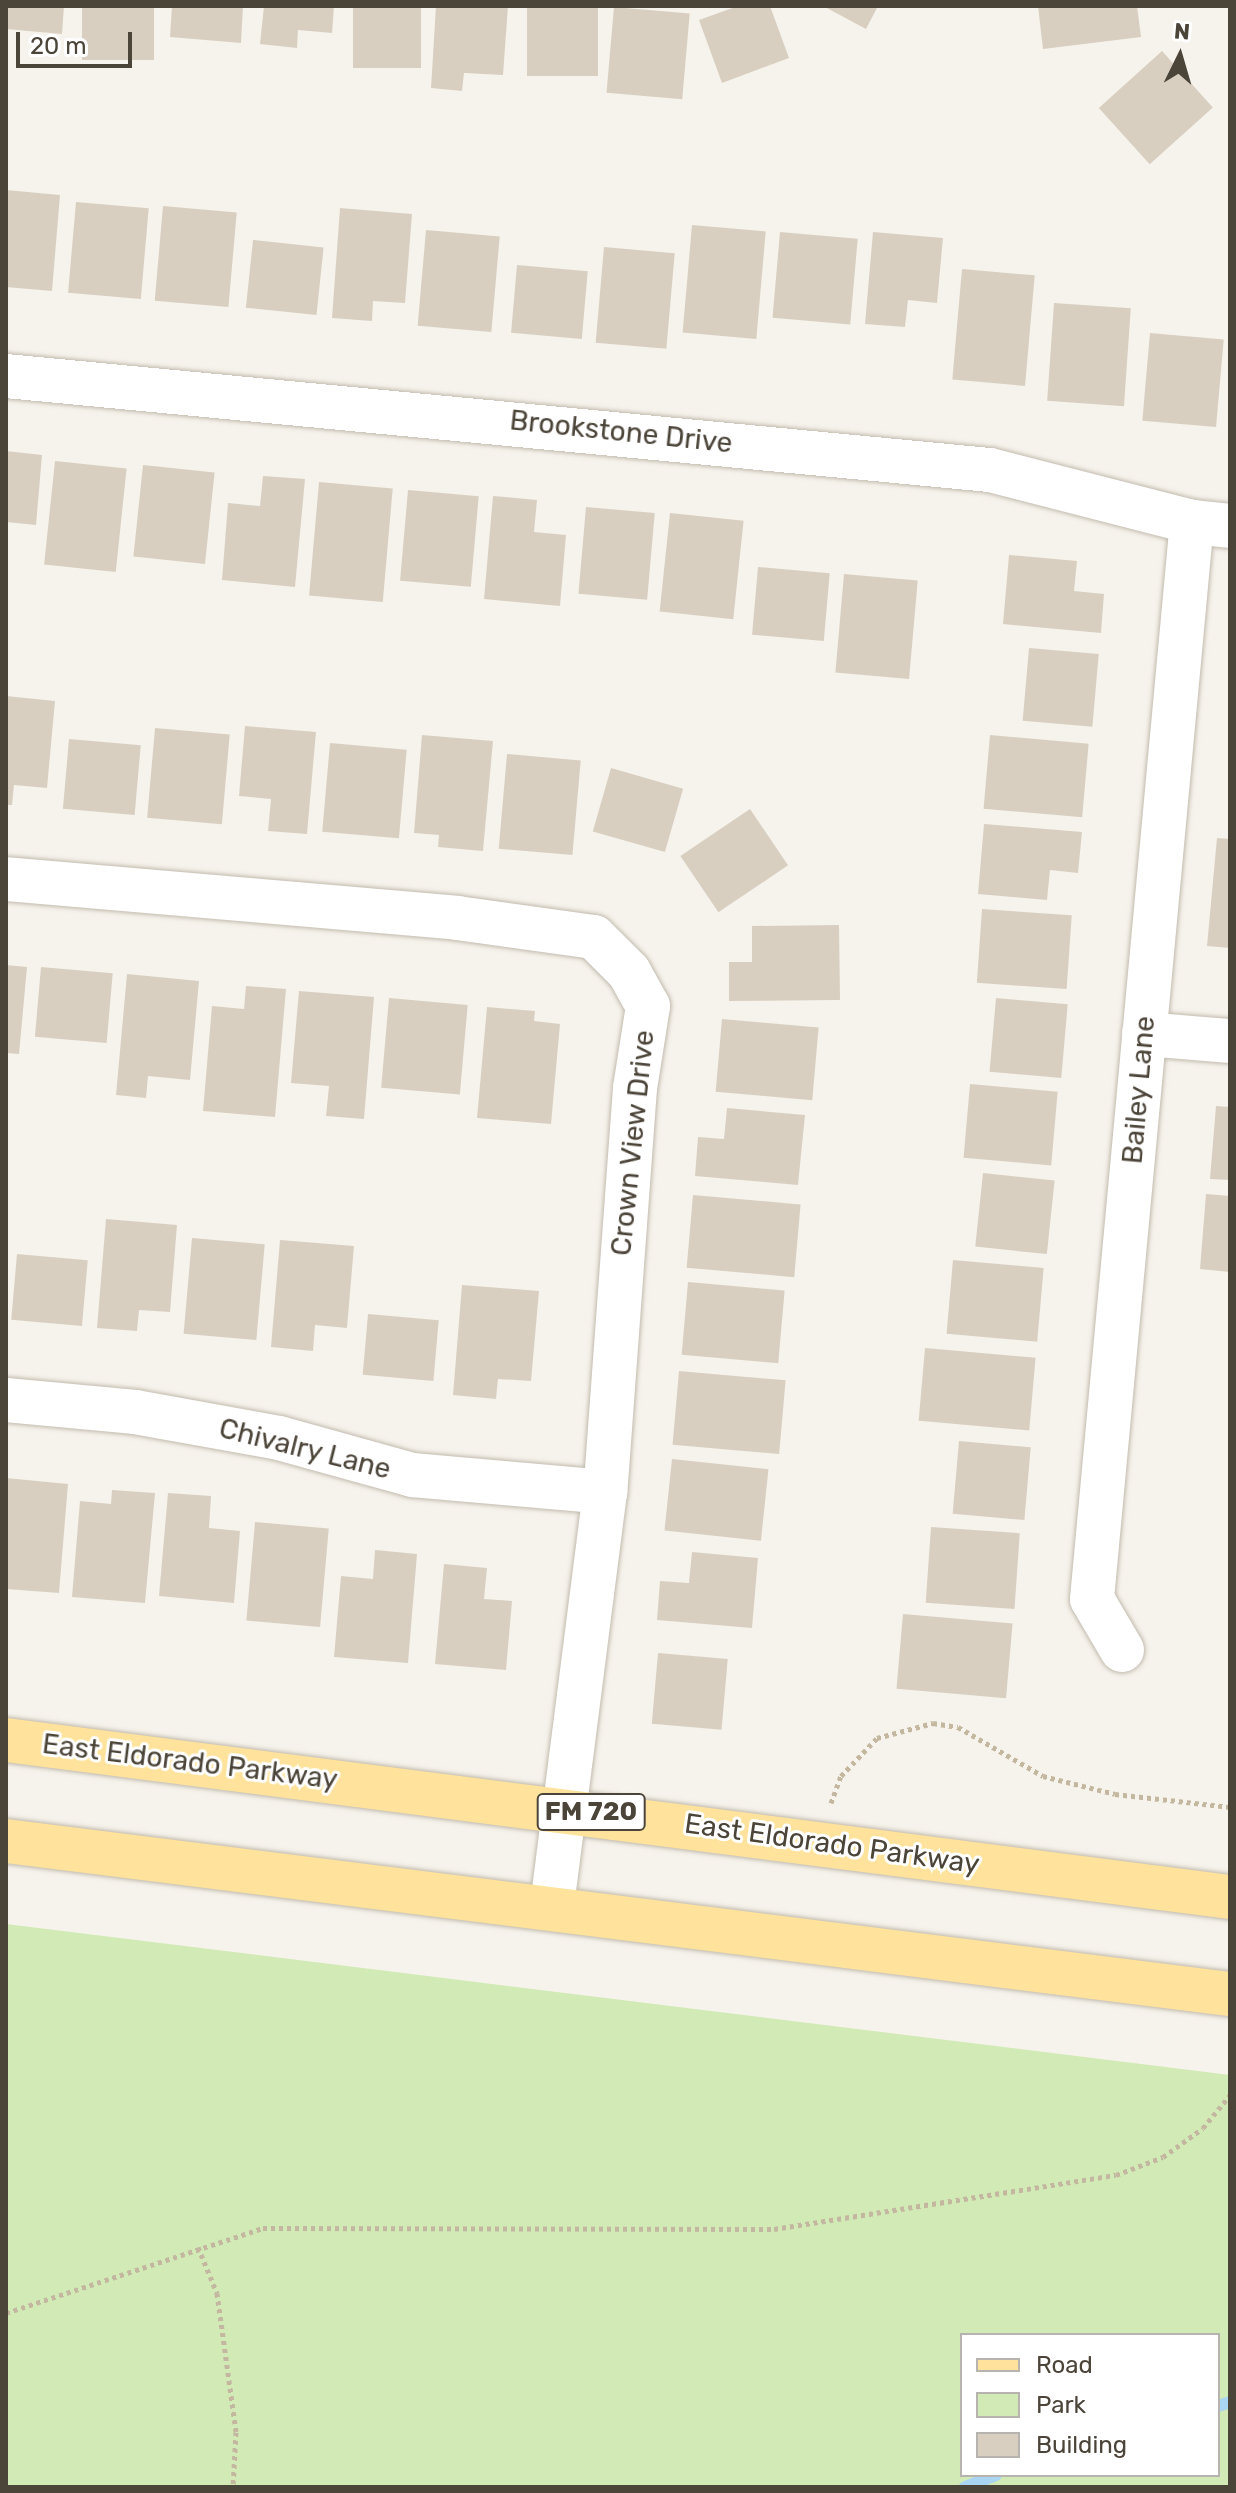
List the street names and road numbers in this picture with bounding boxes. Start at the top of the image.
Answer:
street label: Brookstone Drive [508,404,734,460]
street label: Bailey Lane [1116,1014,1162,1166]
street label: Crown View Drive [604,1028,662,1258]
street label: Chivalry Lane [215,1411,395,1487]
street label: East Eldorado Parkway [40,1727,340,1797]
road number: FM 720 [535,1790,647,1834]
street label: East Eldorado Parkway [682,1807,982,1881]

